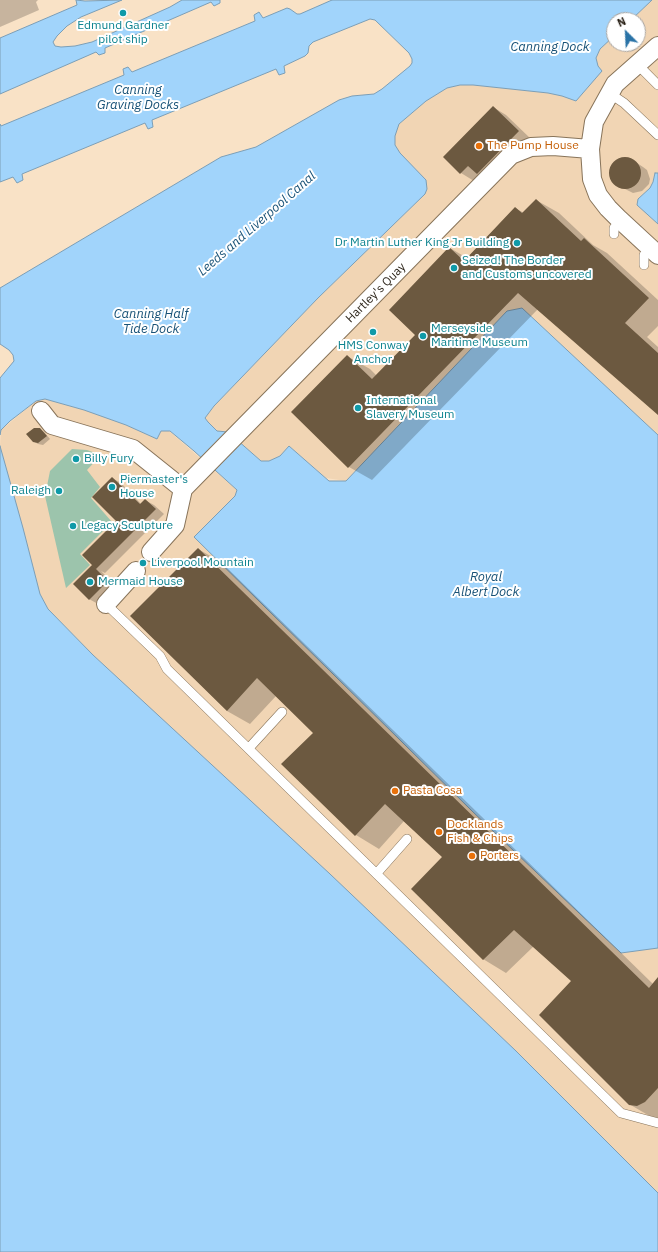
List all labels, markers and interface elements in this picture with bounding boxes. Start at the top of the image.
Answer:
marker: Edmund Gardner pilot ship [118,8,128,18]
north arrow [606,12,646,52]
text: N [615,14,628,30]
place label: Edmund Gardner pilot ship [77,19,169,47]
water label: Canning Dock [510,39,590,55]
water label: Canning Graving Docks [97,82,179,113]
place label: The Pump House [487,139,579,153]
marker: The Pump House [474,141,484,151]
water label: Leeds and Liverpool Canal [195,169,319,279]
place label: Dr Martin Luther King Jr Building [335,236,509,250]
marker: Dr Martin Luther King Jr Building [512,238,522,248]
place label: Seized! The Border and Customs uncovered [462,254,592,282]
street label: Hartley's Quay [343,260,409,326]
marker: Seized! The Border and Customs uncovered [449,263,459,273]
water label: Canning Half Tide Dock [114,306,188,337]
place label: Merseyside Maritime Museum [431,322,528,350]
marker: HMS Conway Anchor [368,327,378,337]
marker: Merseyside Maritime Museum [418,331,428,341]
place label: HMS Conway Anchor [338,339,408,367]
place label: International Slavery Museum [366,394,455,422]
marker: International Slavery Museum [353,403,363,413]
place label: Billy Fury [84,452,134,466]
marker: Billy Fury [71,454,81,464]
place label: Piermaster's House [120,473,188,501]
marker: Piermaster's House [107,482,117,492]
place label: Raleigh [11,484,51,498]
marker: Raleigh [54,486,64,496]
place label: Legacy Sculpture [81,519,173,533]
marker: Legacy Sculpture [68,521,78,531]
place label: Liverpool Mountain [151,556,254,570]
marker: Liverpool Mountain [138,558,148,568]
water label: Royal Albert Dock [453,569,519,600]
place label: Mermaid House [98,575,183,589]
marker: Mermaid House [85,577,95,587]
place label: Pasta Cosa [403,784,462,798]
marker: Pasta Cosa [390,786,400,796]
place label: Docklands Fish & Chips [447,818,513,846]
marker: Docklands Fish & Chips [434,827,444,837]
place label: Porters [480,849,519,863]
marker: Porters [467,851,477,861]

